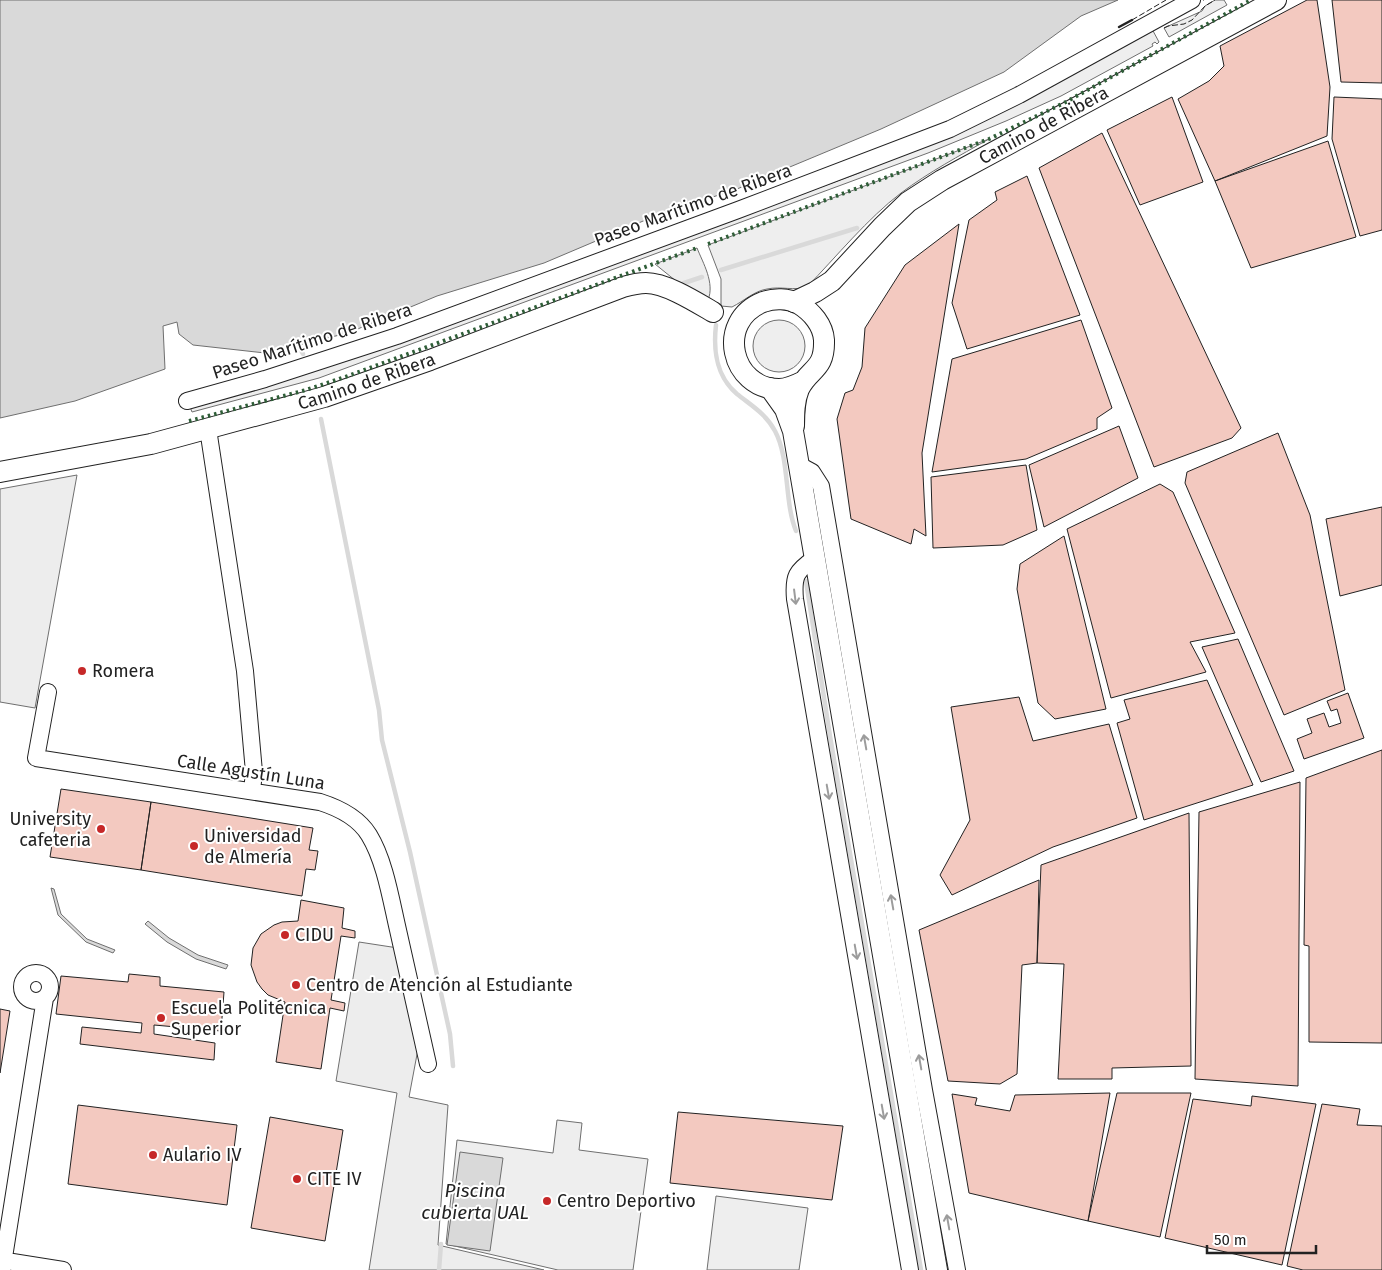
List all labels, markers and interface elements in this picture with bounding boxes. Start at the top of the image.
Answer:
street label: Camino de Ribera [975,81,1112,169]
street label: Paseo Marítimo de Ribera [591,159,795,251]
street label: Paseo Marítimo de Ribera [209,298,415,384]
street label: Camino de Ribera [295,348,438,415]
one-way arrow [790,589,800,605]
place label: Romera [92,660,154,682]
marker: Romera [76,665,88,677]
one-way arrow [859,734,869,750]
street label: Calle Agustín Luna [176,749,326,795]
one-way arrow [824,784,834,800]
place label: University cafeteria [9,808,91,851]
marker: University cafeteria [95,823,107,835]
place label: Universidad de Almería [204,825,302,868]
marker: Universidad de Almería [188,840,200,852]
one-way arrow [887,894,897,910]
place label: CIDU [295,924,334,946]
marker: CIDU [279,929,291,941]
one-way arrow [851,944,861,960]
place label: Centro de Atención al Estudiante [306,974,573,996]
marker: Centro de Atención al Estudiante [290,979,302,991]
place label: Escuela Politécnica Superior [171,997,327,1040]
marker: Escuela Politécnica Superior [155,1012,167,1024]
one-way arrow [914,1054,924,1070]
one-way arrow [879,1104,889,1120]
place label: Aulario IV [163,1144,241,1166]
marker: Aulario IV [147,1149,159,1161]
place label: CITE IV [307,1168,361,1190]
marker: CITE IV [291,1173,303,1185]
water label: Piscina cubierta UAL [421,1179,529,1224]
place label: Centro Deportivo [557,1190,696,1212]
marker: Centro Deportivo [541,1195,553,1207]
one-way arrow [943,1214,953,1230]
scale bar [1207,1222,1316,1254]
text: 50 m [1214,1231,1247,1249]

